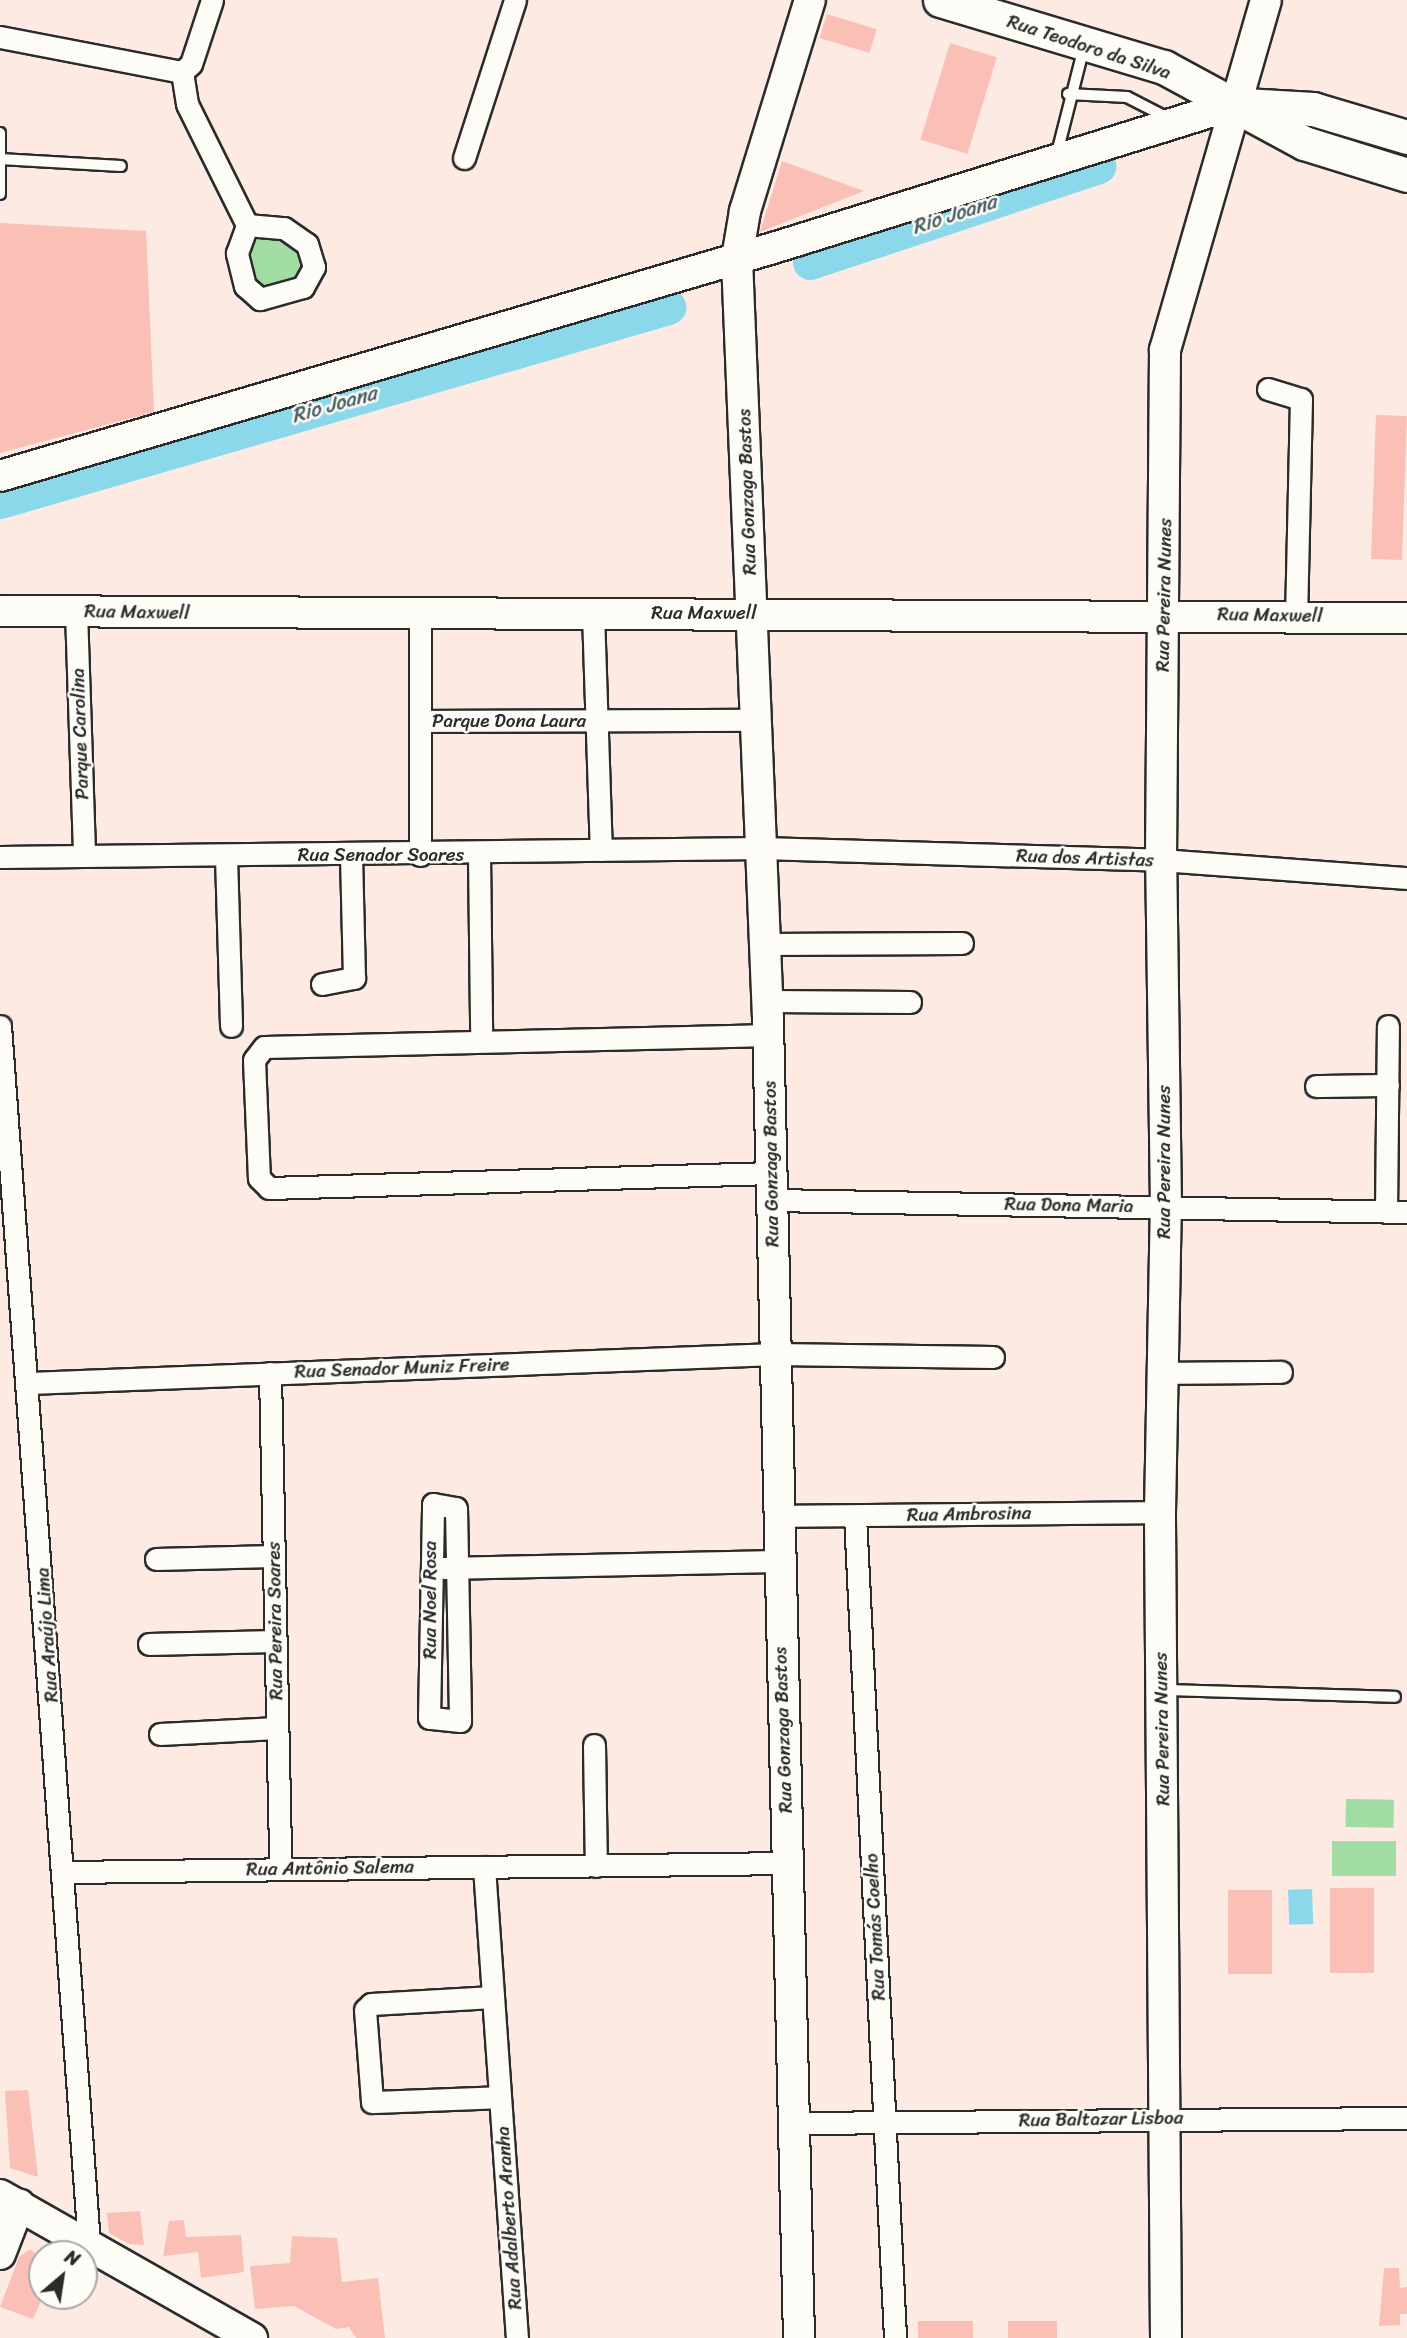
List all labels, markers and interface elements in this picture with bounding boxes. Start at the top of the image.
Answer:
street label: Rua Teodoro da Silva [1004,10,1174,84]
water label: Rio Joana [908,188,1000,240]
water label: Rio Joana [288,380,380,428]
street label: Rua Gonzaga Bastos [733,408,761,576]
street label: Rua Pereira Nunes [1151,517,1177,673]
street label: Rua Maxwell [84,600,190,624]
street label: Rua Maxwell [652,602,756,624]
street label: Rua Maxwell [1217,603,1323,627]
street label: Parque Carolina [66,668,94,800]
street label: Parque Dona Laura [432,710,586,732]
street label: Rua Senador Soares [298,844,464,866]
street label: Rua dos Artistas [1016,844,1154,872]
street label: Rua Gonzaga Bastos [758,1081,784,1247]
street label: Rua Pereira Nunes [1153,1085,1175,1239]
street label: Rua Dona Maria [1004,1192,1134,1218]
street label: Rua Senador Muniz Freire [294,1353,510,1383]
street label: Rua Ambrosina [907,1502,1031,1526]
street label: Rua Pereira Soares [262,1541,288,1701]
street label: Rua Noel Rosa [419,1541,441,1659]
street label: Rua Araújo Lima [31,1567,63,1703]
street label: Rua Gonzaga Bastos [769,1646,797,1814]
street label: Rua Pereira Nunes [1149,1651,1175,1807]
street label: Rua Tomás Coelho [860,1852,890,2002]
street label: Rua Antônio Salema [246,1855,414,1881]
street label: Rua Baltazar Lisboa [1019,2106,1183,2132]
street label: Rua Adalberto Aranha [491,2126,527,2310]
north arrow [28,2240,98,2310]
text: N [59,2240,86,2276]

